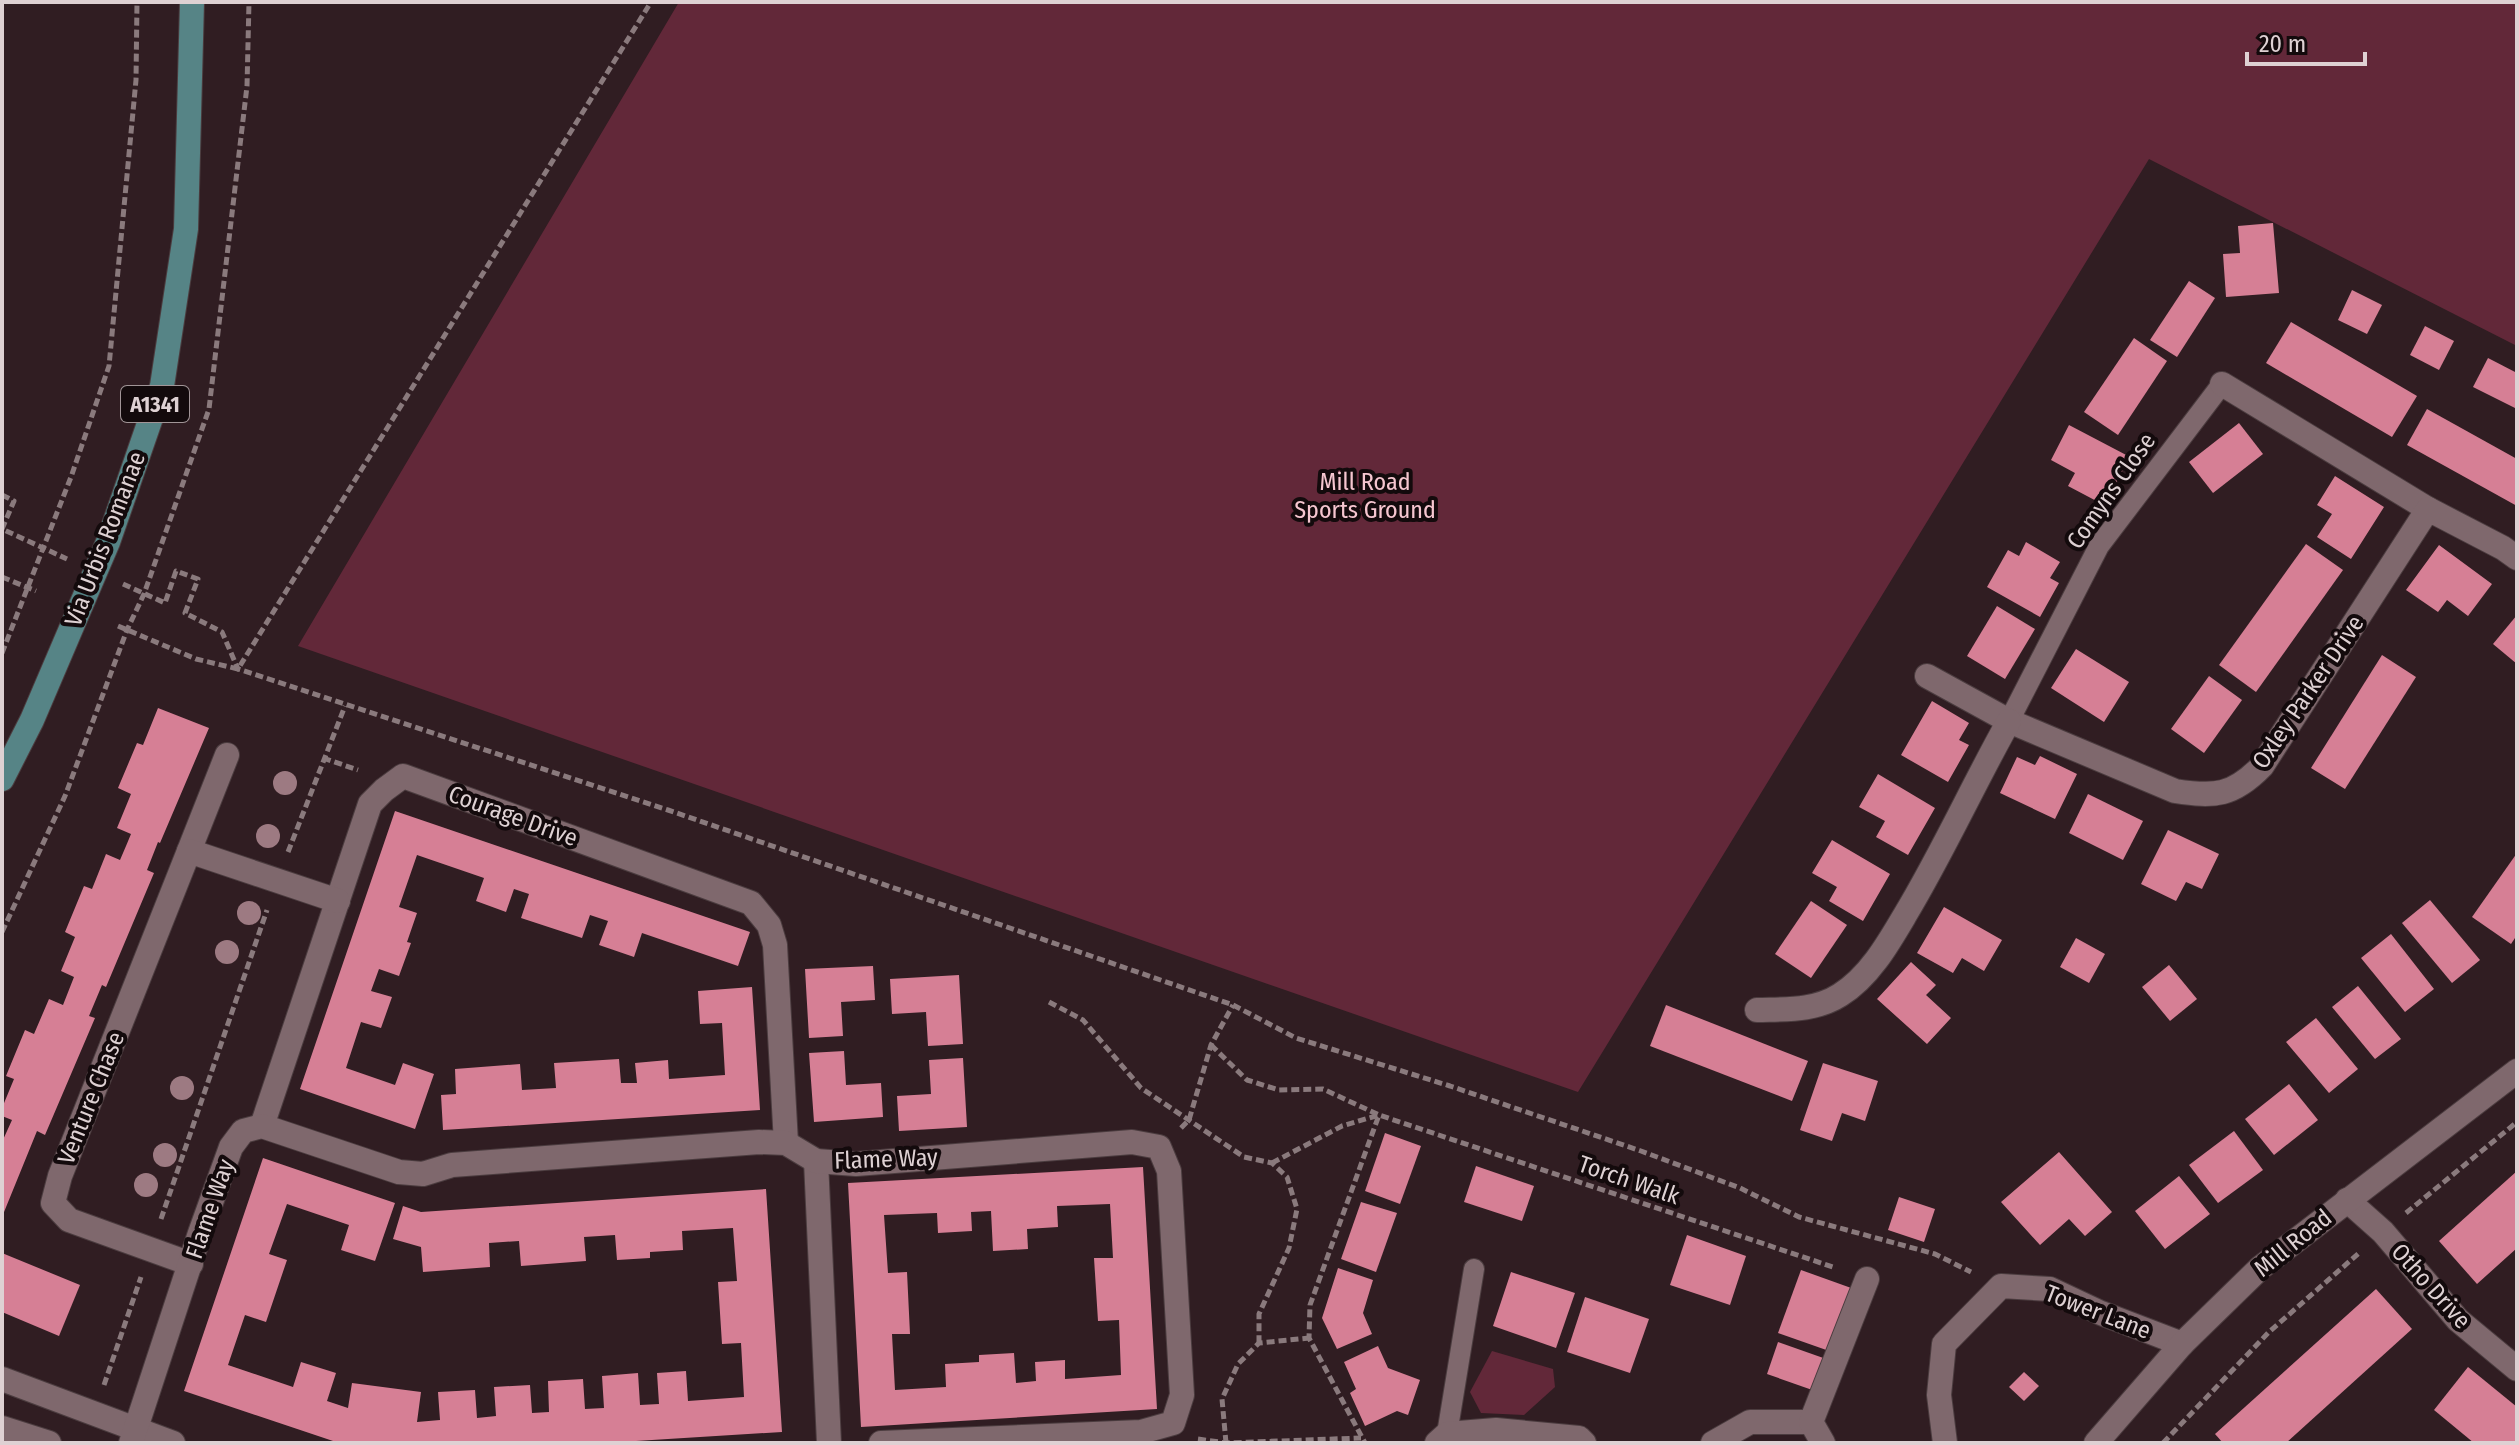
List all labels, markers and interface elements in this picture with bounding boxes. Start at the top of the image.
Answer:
scale bar [2247,16,2365,66]
text: 20 m [2259,30,2306,58]
road number: A1341 [121,386,189,422]
street label: Comyns Close [2061,428,2161,554]
street label: Via Urbis Romanae [59,448,151,630]
park label: Mill Road Sports Ground [1294,468,1436,524]
street label: Oxley Parker Drive [2246,610,2370,774]
street label: Courage Drive [445,780,581,852]
street label: Venture Chase [52,1028,130,1168]
street label: Flame Way [834,1143,939,1175]
street label: Torch Walk [1575,1150,1684,1211]
street label: Flame Way [180,1155,240,1263]
street label: Mill Road [2249,1203,2337,1283]
street label: Otho Drive [2386,1238,2476,1334]
street label: Tower Lane [2041,1279,2155,1345]

